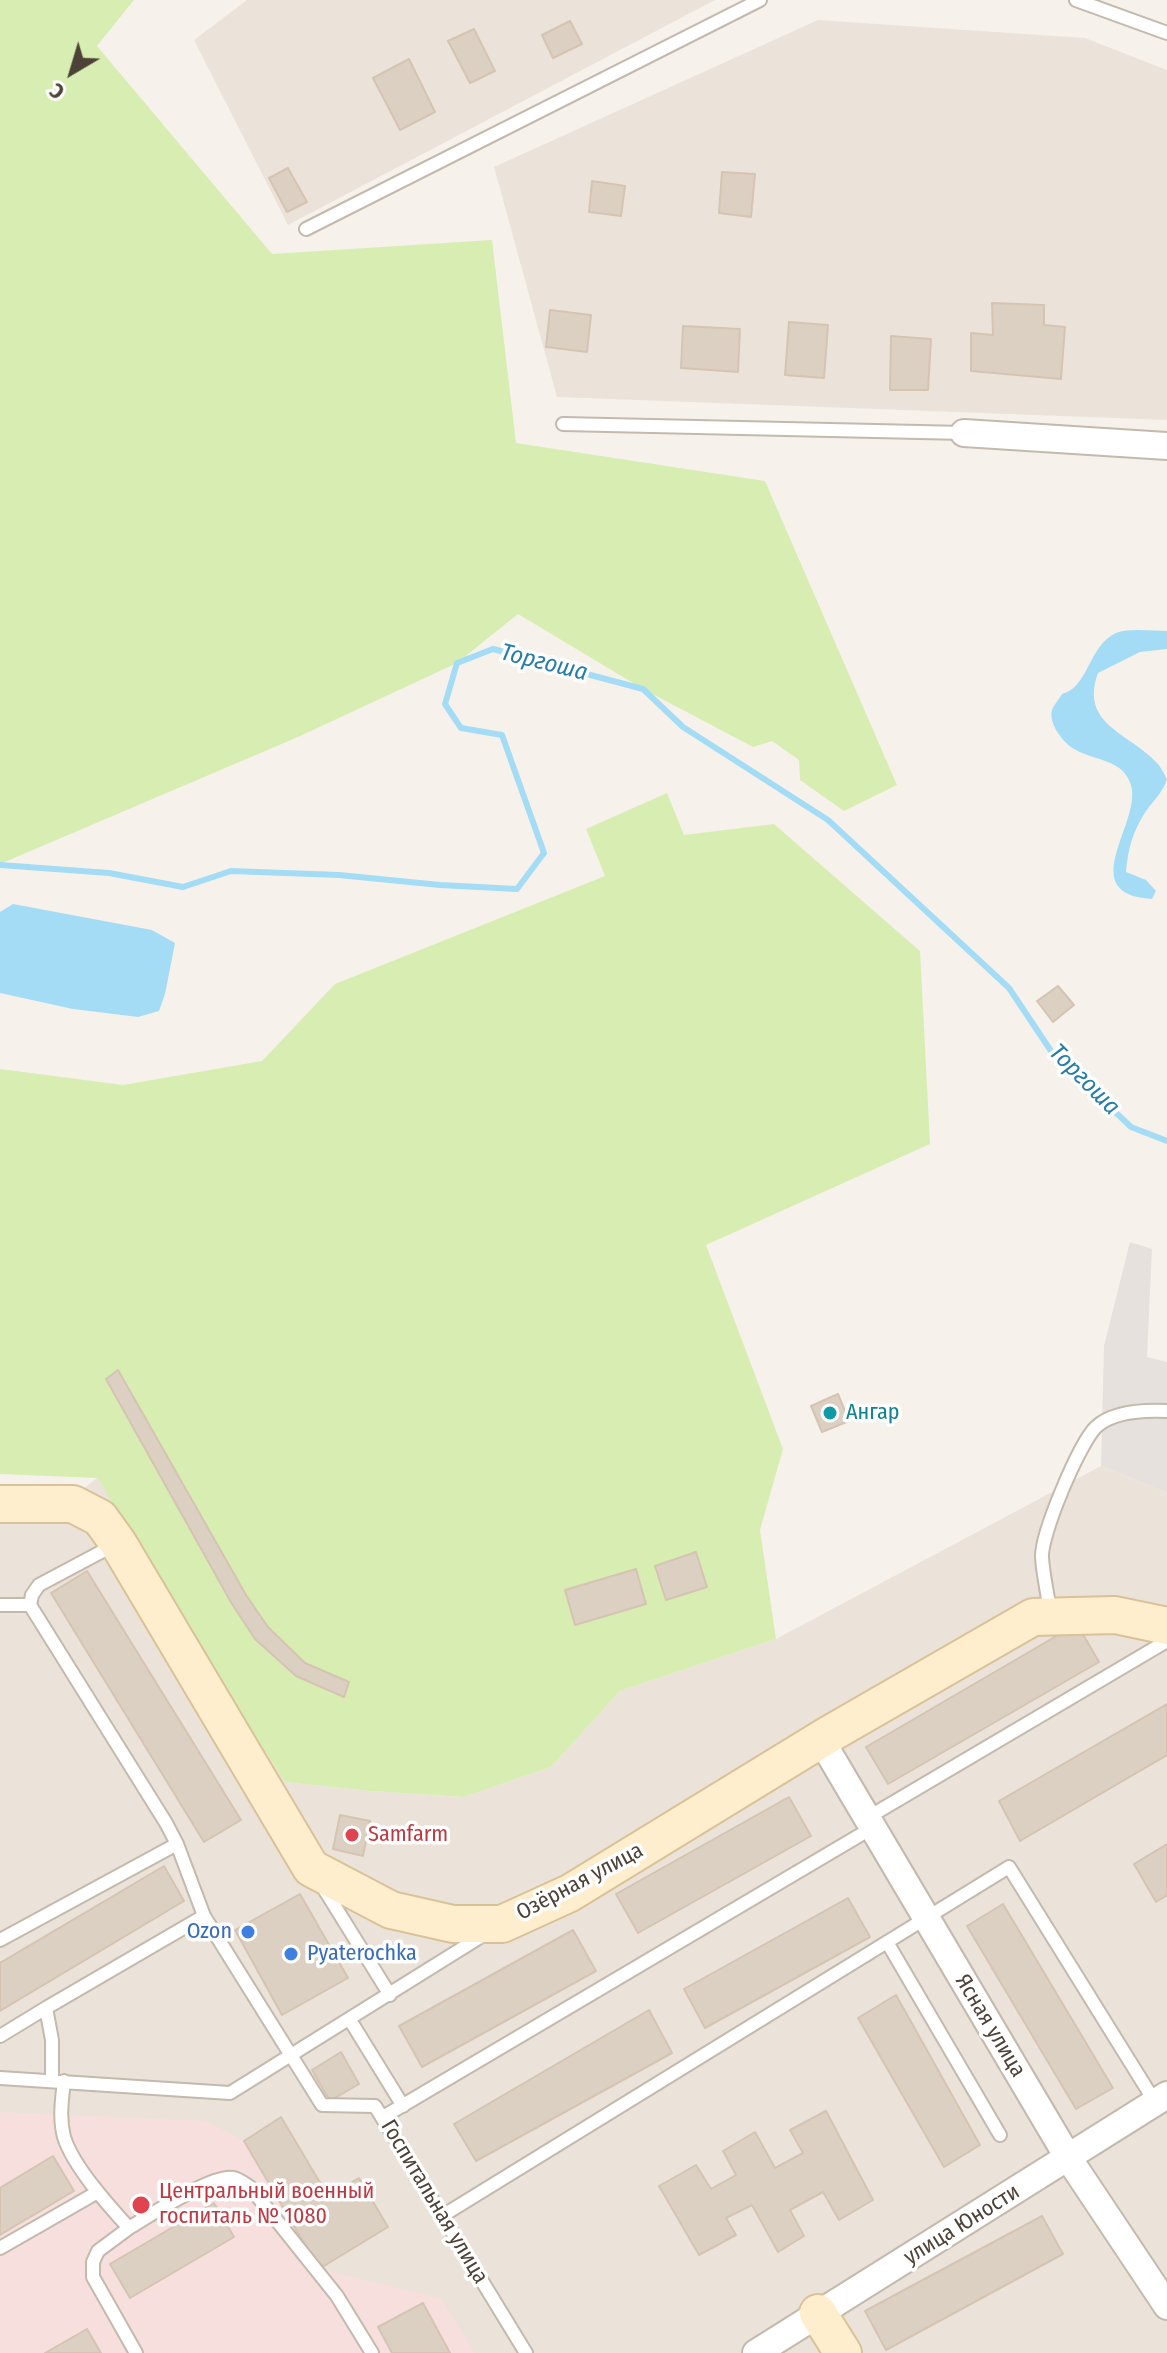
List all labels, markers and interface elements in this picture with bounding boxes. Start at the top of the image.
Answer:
north arrow [32,32,112,112]
text: С [44,77,70,105]
water label: Торгоша [498,638,590,688]
water label: Торгоша [1043,1039,1125,1121]
place label: Ангар [846,1400,899,1426]
marker: Ангар [821,1404,839,1422]
place label: Samfarm [368,1822,448,1848]
marker: Samfarm [343,1826,361,1844]
street label: Озёрная улица [512,1838,648,1926]
place label: Ozon [187,1919,232,1945]
marker: Ozon [239,1923,257,1941]
place label: Pyaterochka [307,1941,417,1967]
marker: Pyaterochka [282,1945,300,1963]
street label: Ясная улица [949,1970,1031,2082]
street label: Госпитальная улица [375,2115,493,2289]
place label: Центральный военный госпиталь № 1080 [159,2179,374,2230]
street label: улица Юности [899,2179,1025,2271]
marker: Центральный военный госпиталь № 1080 [130,2194,152,2216]

